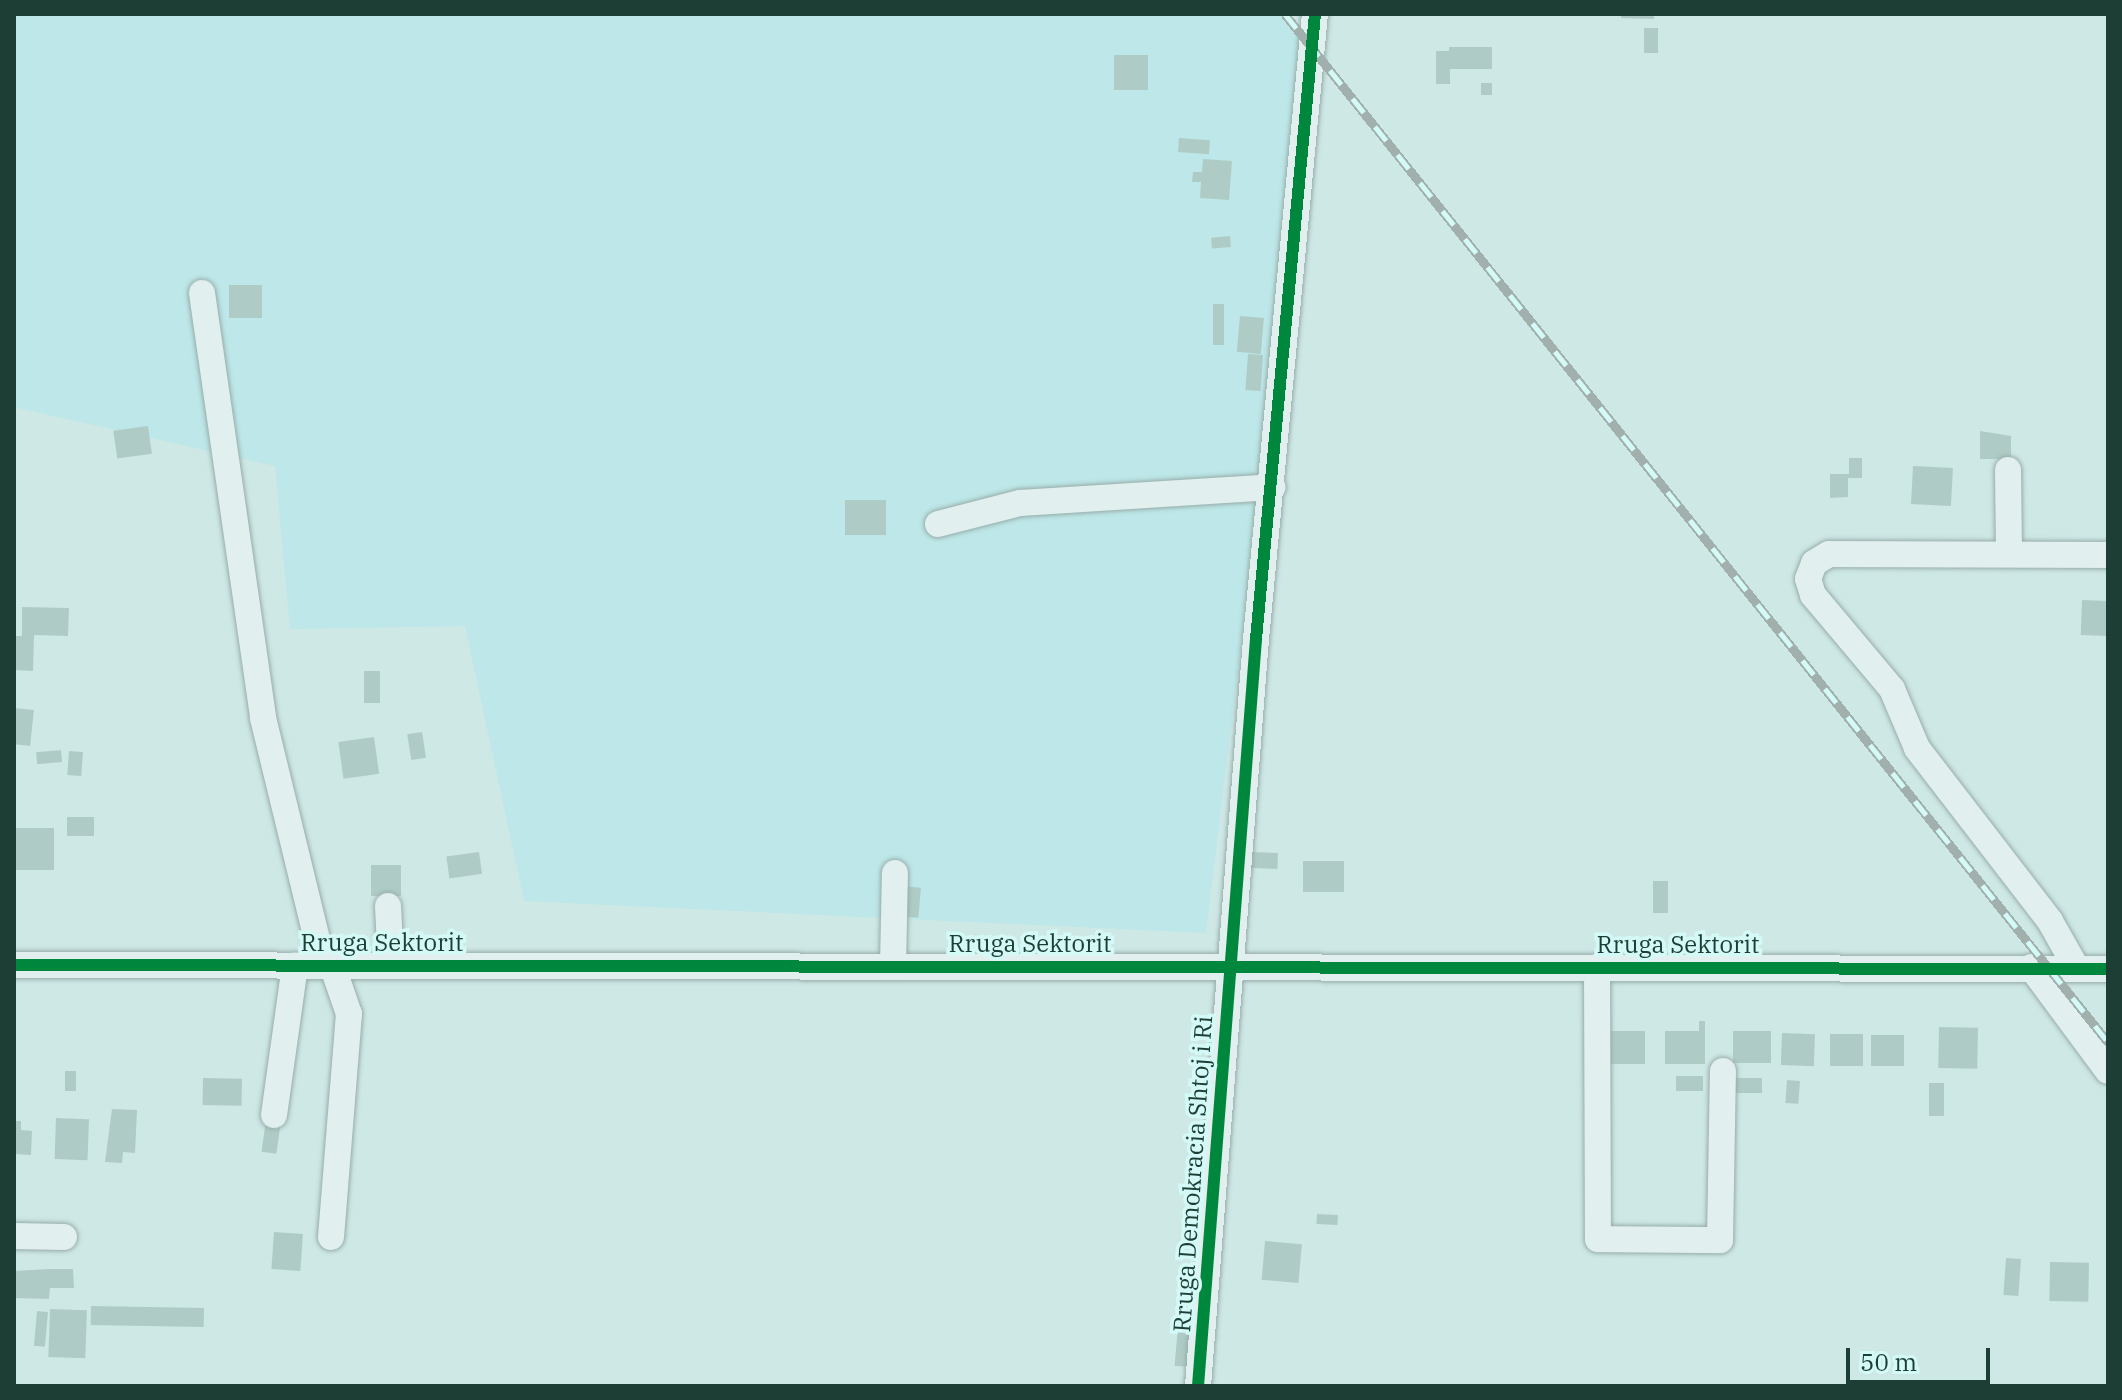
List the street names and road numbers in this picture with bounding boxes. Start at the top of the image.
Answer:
street label: Rruga Sektorit [300,929,464,957]
street label: Rruga Sektorit [948,930,1112,958]
street label: Rruga Sektorit [1596,931,1760,959]
street label: Rruga Demokracia Shtoj i Ri [1168,1015,1218,1333]

